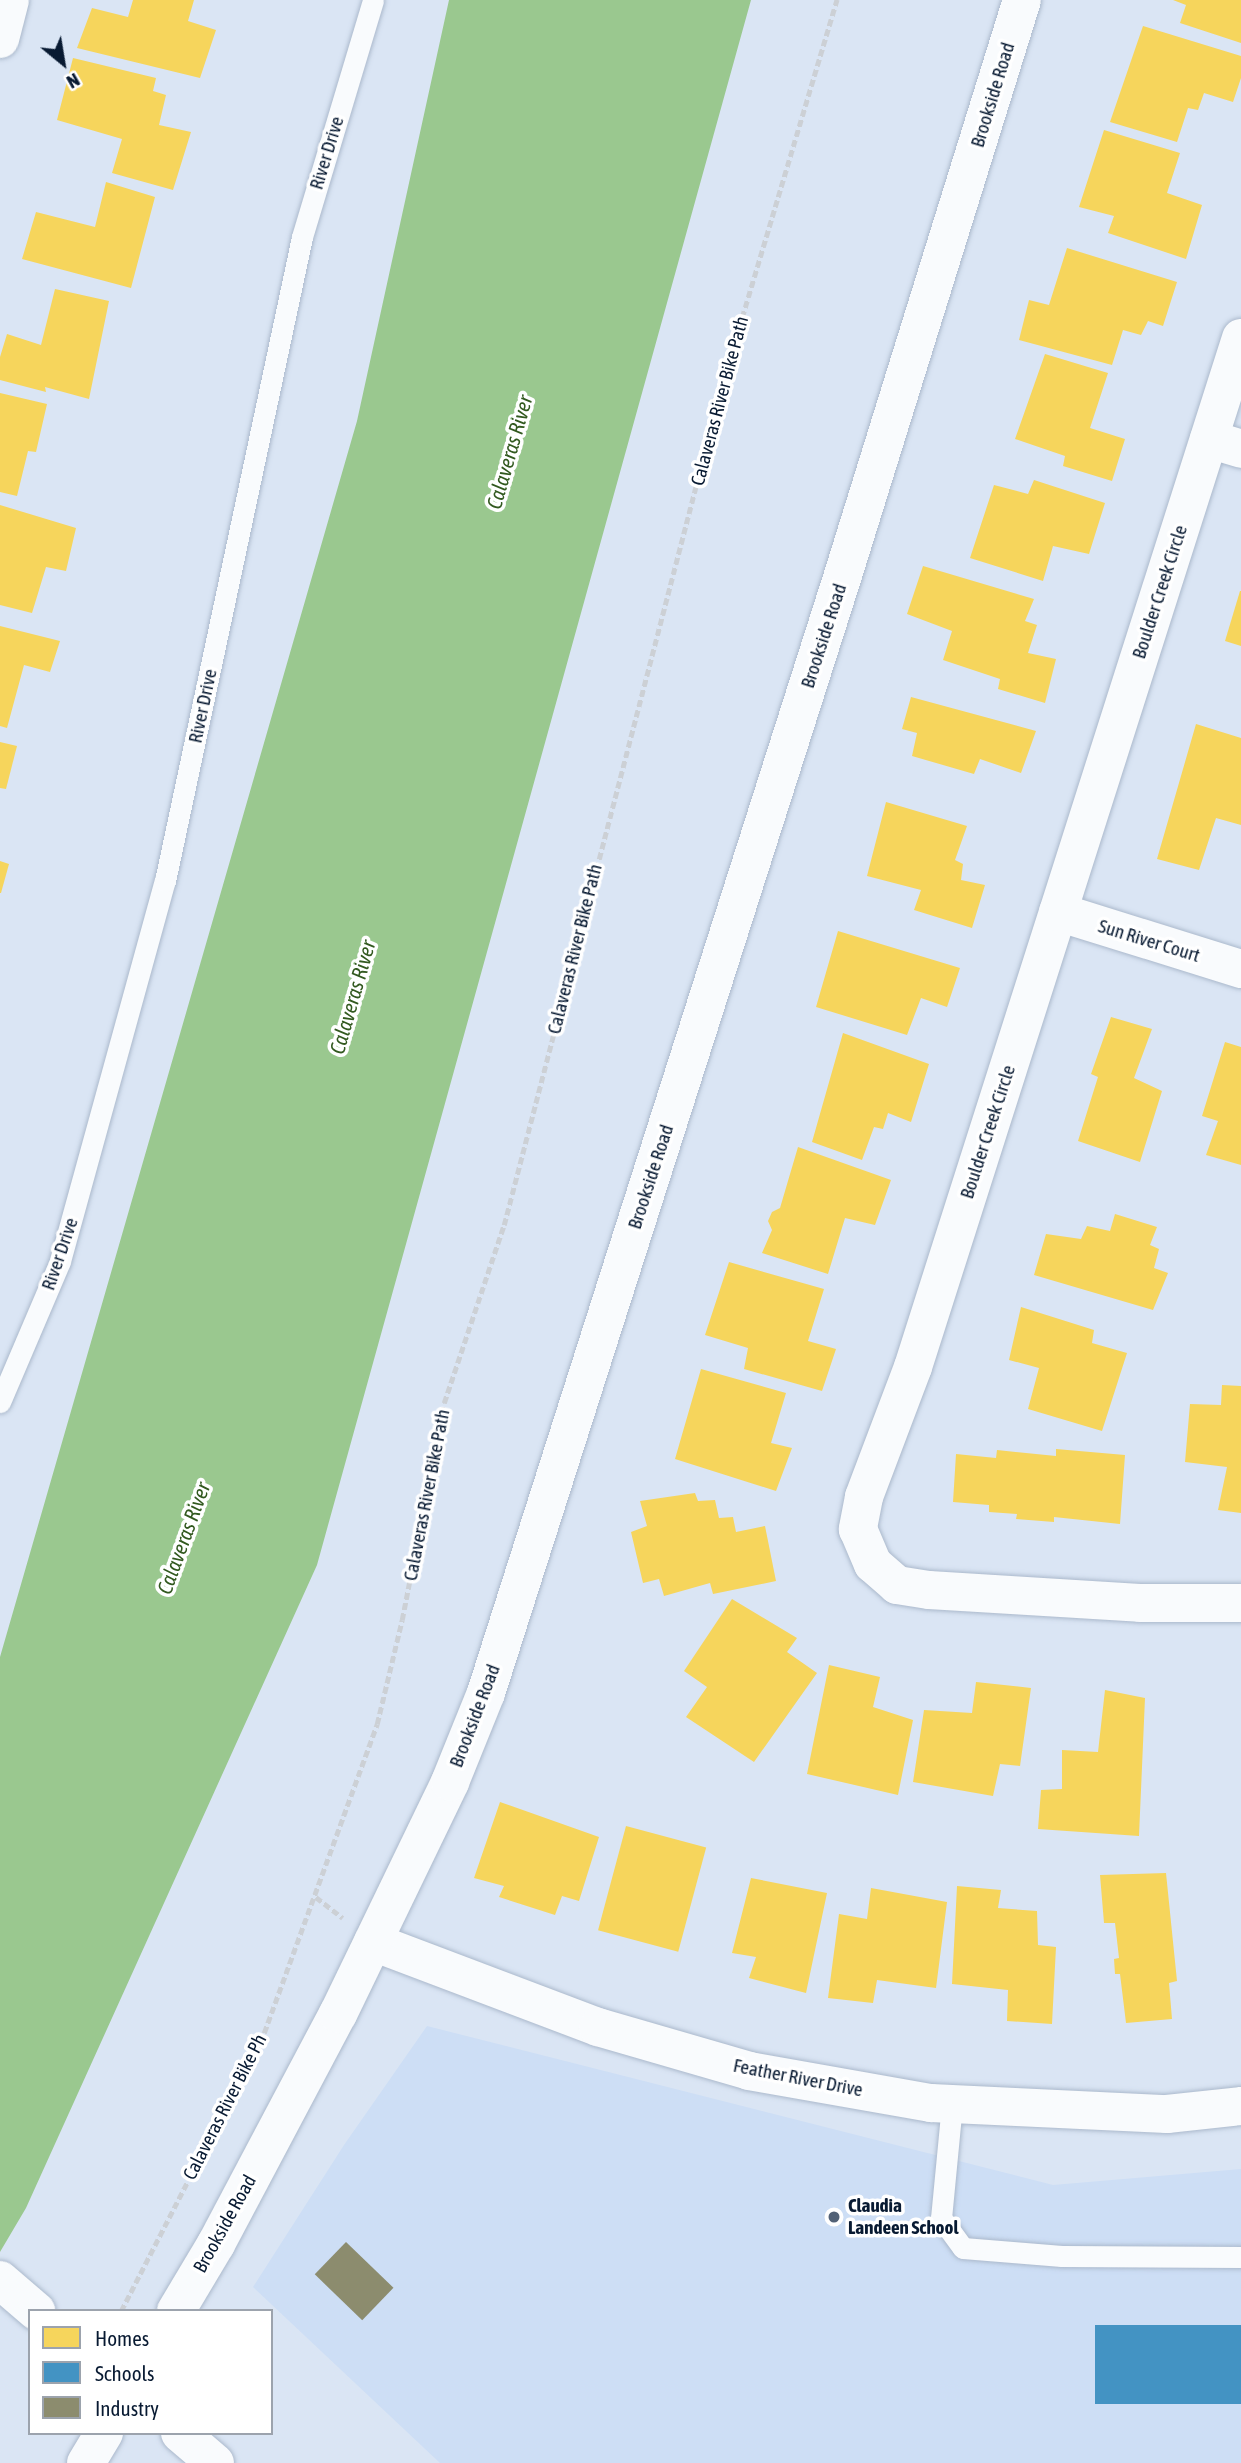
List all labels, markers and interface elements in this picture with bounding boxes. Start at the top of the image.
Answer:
north arrow [28,28,98,98]
street label: Brookside Road [966,40,1020,150]
text: N [63,69,84,94]
street label: River Drive [305,114,349,192]
street label: Calaveras River Bike Path [686,314,754,488]
water label: Calaveras River [481,392,537,512]
street label: Boulder Creek Circle [1128,522,1192,662]
street label: Brookside Road [796,581,852,691]
street label: River Drive [184,667,222,745]
street label: Calaveras River Bike Path [543,862,607,1036]
street label: Sun River Court [1096,915,1202,967]
water label: Calaveras River [324,937,380,1057]
street label: Boulder Creek Circle [956,1062,1020,1202]
street label: Brookside Road [623,1122,679,1232]
street label: River Drive [37,1215,83,1293]
street label: Calaveras River Bike Path [399,1407,455,1583]
water label: Calaveras River [151,1479,215,1597]
street label: Brookside Road [445,1661,505,1771]
street label: Calaveras River Bike Ph [178,2030,272,2184]
street label: Feather River Drive [731,2054,865,2102]
street label: Brookside Road [189,2171,261,2277]
place label: Claudia Landeen School [848,2195,959,2239]
marker: Claudia Landeen School [826,2209,842,2225]
legend [28,2309,273,2435]
text: Homes [95,2326,149,2350]
text: Schools [95,2361,155,2385]
text: Industry [95,2396,159,2420]

